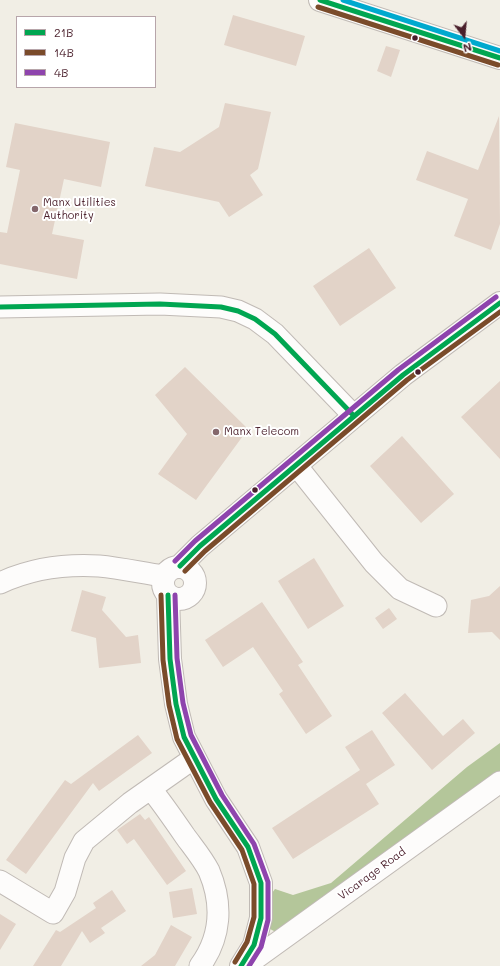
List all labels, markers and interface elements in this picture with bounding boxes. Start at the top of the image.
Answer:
legend [16,16,156,88]
north arrow [444,16,484,56]
text: 21B [54,24,74,40]
unlabelled marker [410,33,420,43]
text: N [461,40,474,56]
text: 14B [54,44,74,60]
text: 4B [54,64,69,80]
place label: Manx Utilities Authority [43,196,116,222]
marker: Manx Utilities Authority [30,204,40,214]
unlabelled marker [413,367,423,377]
place label: Manx Telecom [224,425,299,439]
marker: Manx Telecom [211,427,221,437]
unlabelled marker [250,485,260,495]
street label: Vicarage Road [336,845,408,903]

